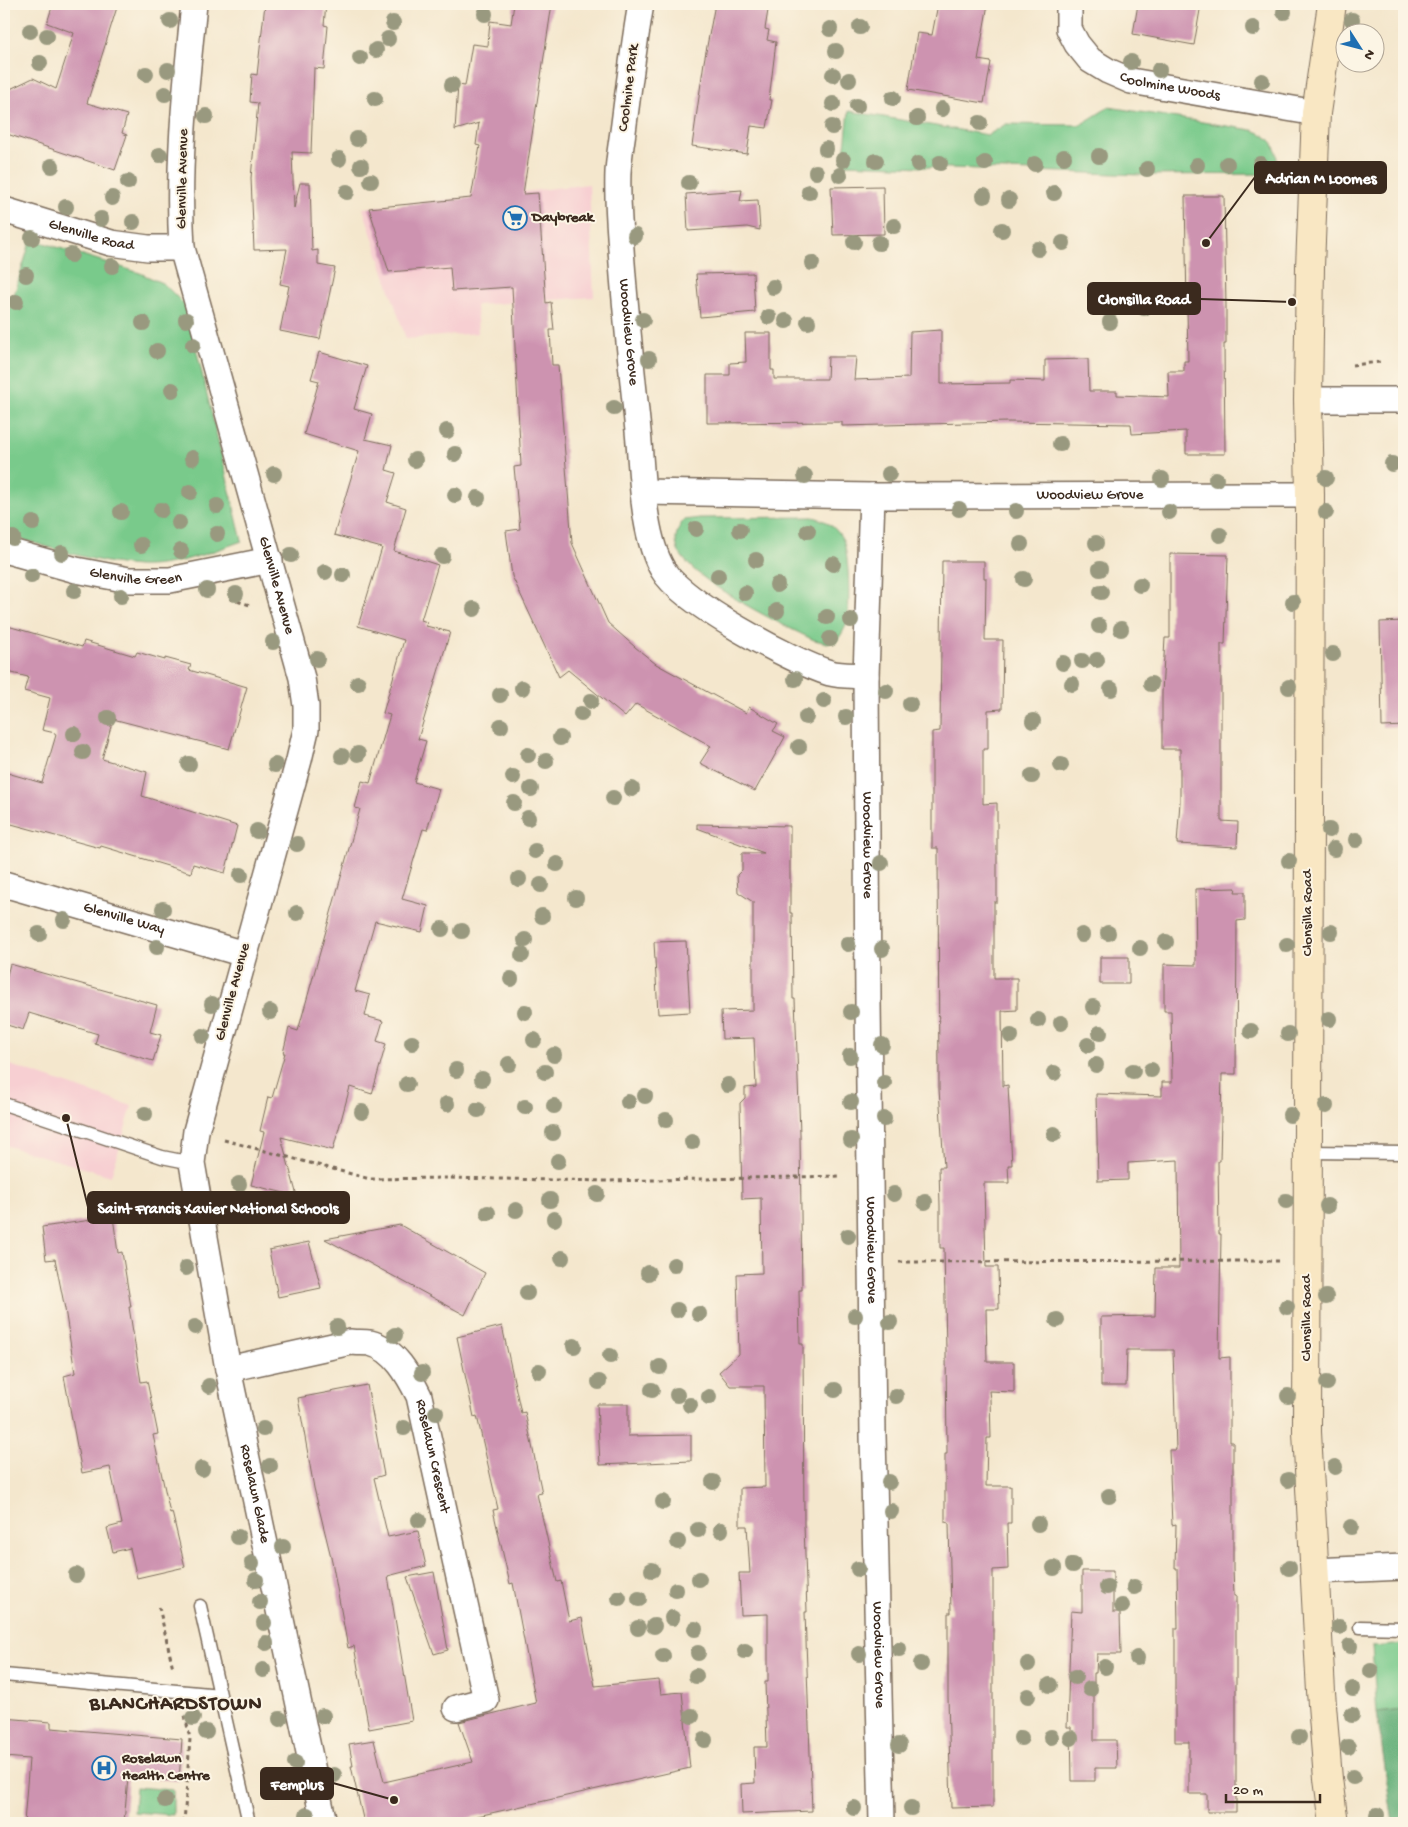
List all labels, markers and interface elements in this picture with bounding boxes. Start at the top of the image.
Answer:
north arrow [1336,22,1386,72]
street label: Coolmine Park [615,42,643,133]
text: N [1359,45,1378,63]
street label: Coolmine Woods [1117,68,1222,105]
street label: Glenville Avenue [173,128,193,229]
callout: Adrian M Loomes [1255,162,1386,193]
text: Adrian M Loomes [1264,171,1378,190]
supermarket icon: Daybreak [502,205,528,231]
place label: Daybreak [530,209,596,227]
street label: Glenville Road [46,215,136,255]
street label: Woodview Grove [614,278,642,387]
callout: Clonsilla Road [1088,283,1200,314]
text: Clonsilla Road [1097,292,1192,311]
street label: Woodview Grove [1036,486,1144,505]
street label: Glenville Avenue [254,535,298,637]
street label: Glenville Green [88,564,183,589]
street label: Woodview Grove [858,791,876,899]
street label: Clonsilla Road [1299,869,1317,956]
street label: Glenville Way [81,899,167,940]
street label: Glenville Avenue [211,941,255,1043]
callout: Saint Francis Xavier National Schools [88,1192,349,1223]
street label: Woodview Grove [861,1196,880,1304]
text: Saint Francis Xavier National Schools [97,1201,340,1220]
street label: Clonsilla Road [1298,1274,1316,1361]
street label: Roselawn Crescent [411,1398,454,1516]
street label: Roselawn Glade [235,1443,274,1545]
street label: Woodview Grove [868,1601,888,1709]
district label: BLANCHARDSTOWN [88,1694,263,1717]
place label: Roselawn Health Centre [121,1750,211,1785]
hospital icon: Roselawn Health Centre [91,1755,117,1781]
callout: Femplus [261,1768,333,1799]
scale bar [1226,1772,1319,1804]
text: Femplus [270,1777,324,1796]
text: 20 m [1233,1782,1263,1800]

